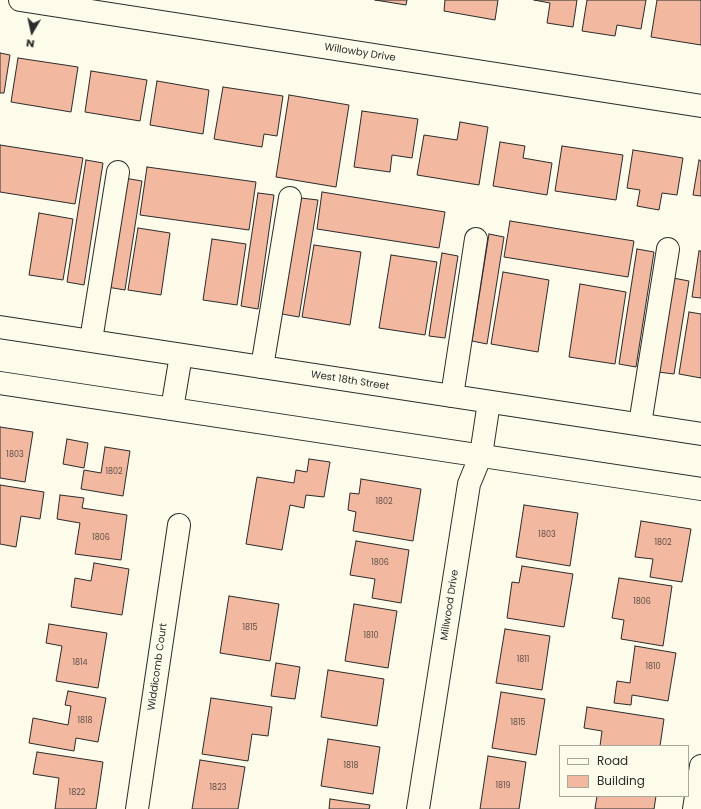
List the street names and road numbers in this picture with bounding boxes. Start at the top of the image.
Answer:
street label: Willowby Drive [324,41,396,65]
street label: West 18th Street [310,369,390,393]
street label: Millwood Drive [438,569,462,641]
street label: Widdicomb Court [146,622,170,712]

